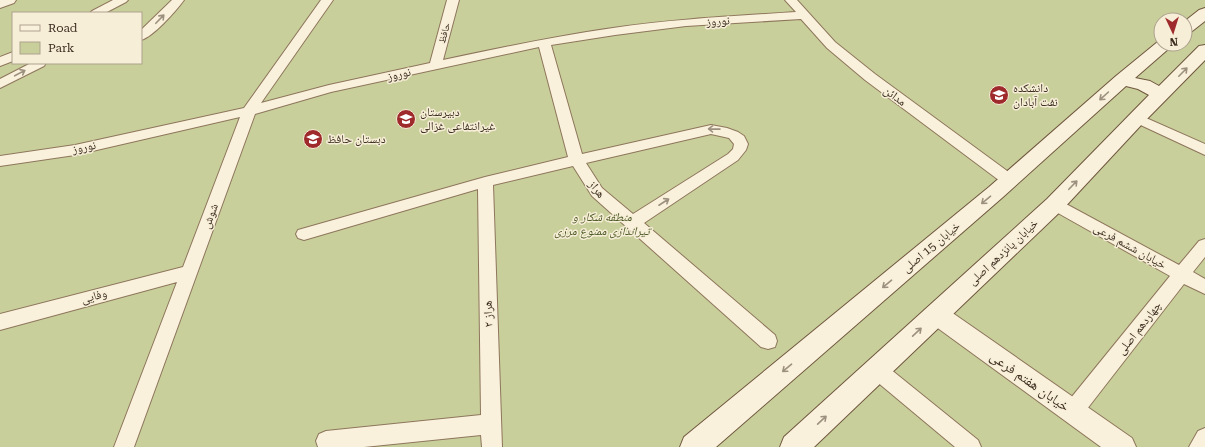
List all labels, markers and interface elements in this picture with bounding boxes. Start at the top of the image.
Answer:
legend [12,12,142,64]
north arrow [1153,12,1193,52]
street label: نوروز [705,13,730,29]
one-way arrow [155,14,165,24]
text: Road [48,21,78,35]
street label: حافظ [436,21,452,44]
text: N [1168,35,1178,48]
text: Park [48,41,75,55]
street label: نوروز [385,65,412,84]
one-way arrow [1178,67,1188,76]
one-way arrow [14,69,26,76]
place label: دانشکده نفت آبادان [1013,81,1058,109]
street label: مدائن [881,83,909,109]
school or university icon: دانشکده نفت آبادان [988,84,1010,106]
one-way arrow [1099,91,1109,100]
place label: دبیرستان غیرانتفاعی غزالی [420,105,495,133]
school or university icon: دبیرستان غیرانتفاعی غزالی [395,108,417,130]
one-way arrow [708,126,721,133]
school or university icon: دبستان حافظ [302,128,324,150]
place label: دبستان حافظ [327,132,386,146]
street label: نوروز [70,138,97,156]
street label: هراز [585,177,608,201]
one-way arrow [1068,180,1078,190]
one-way arrow [980,196,991,205]
one-way arrow [658,197,670,205]
street label: شوش [199,201,221,230]
park label: منطقه شکار و تیراندازی ممنوع مرزی [554,210,652,239]
street label: خیابان پانزدهم اصلی [965,216,1042,289]
street label: خیابان 15 اصلی [899,218,963,276]
street label: خیابان ششم فرعی [1091,220,1169,273]
one-way arrow [881,280,892,289]
street label: وفایی [80,286,108,306]
street label: چهاردهم اصلی [1114,298,1165,358]
street label: هراز ۲ [481,300,495,328]
one-way arrow [912,327,922,337]
street label: خیابان هفتم فرعی [986,348,1073,416]
one-way arrow [782,364,793,373]
one-way arrow [817,416,827,425]

